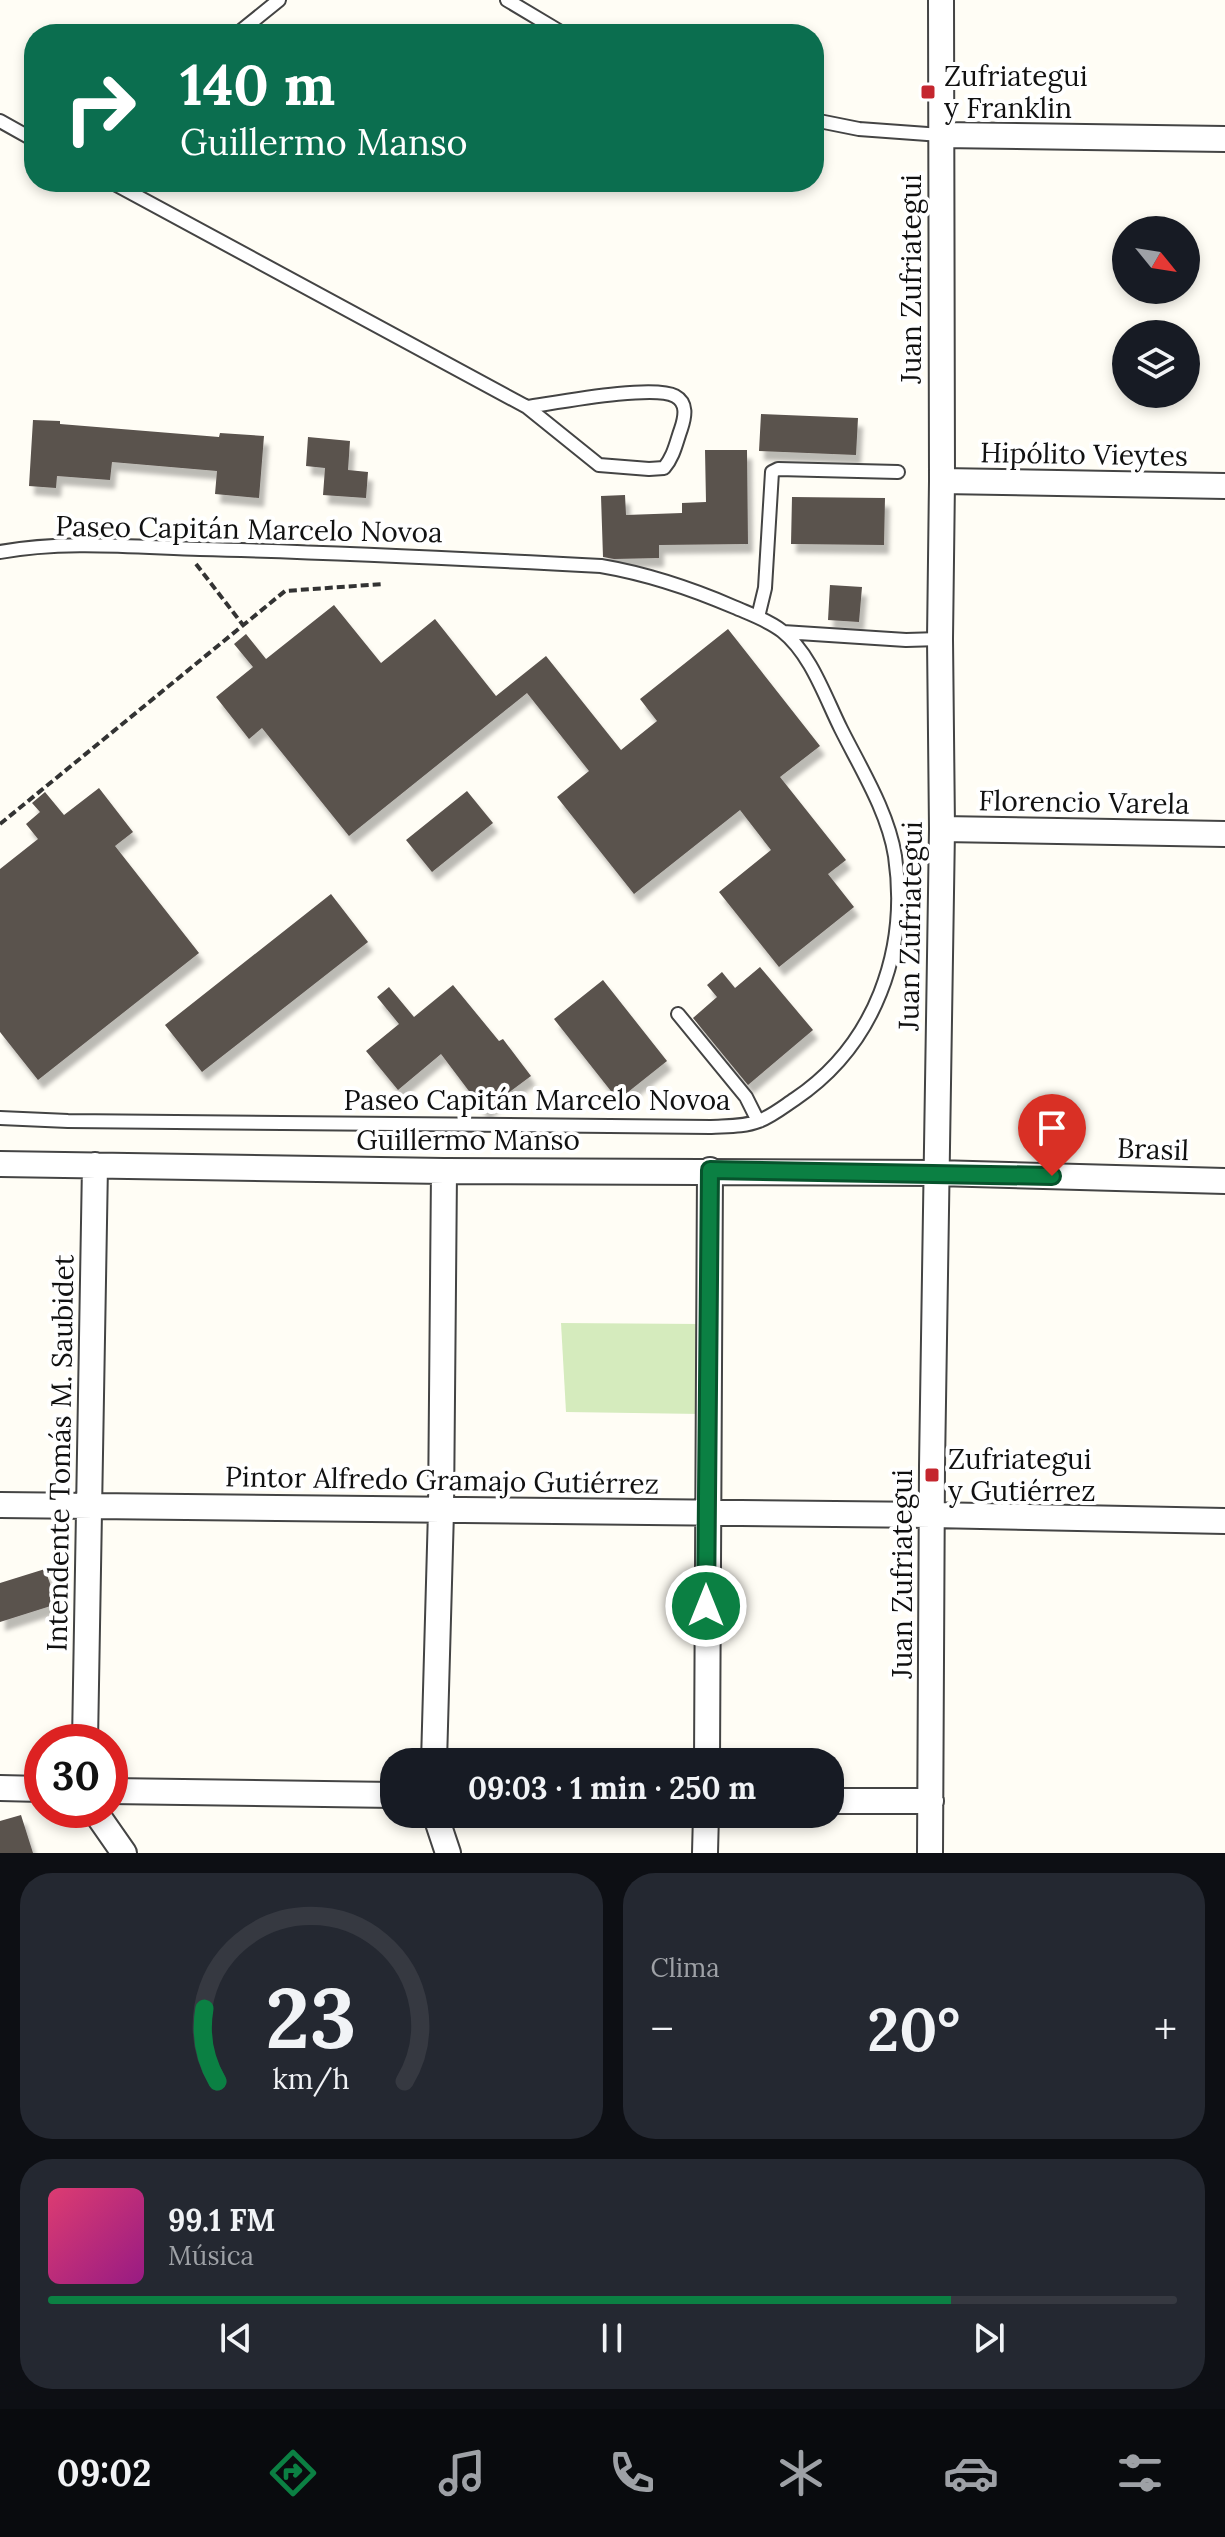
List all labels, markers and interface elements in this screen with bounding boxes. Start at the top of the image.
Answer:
text: 140 m [180,49,335,120]
icon: right [48,56,152,160]
place label: Zufriategui y Franklin [944,58,1088,126]
marker: Zufriategui y Franklin [919,83,937,101]
text: Guillermo Manso [180,119,468,165]
street label: Juan Zufriategui [893,174,929,385]
north arrow [1112,216,1200,304]
map controls [1112,216,1200,408]
button: layers [1112,320,1200,408]
street label: Hipólito Vieytes [980,434,1188,474]
street label: Paseo Capitán Marcelo Novoa [55,508,443,550]
street label: Florencio Varela [978,782,1190,822]
street label: Juan Zufriategui [890,821,930,1032]
street label: Paseo Capitán Marcelo Novoa [343,1082,731,1118]
pin [1018,1094,1086,1176]
icon: arrive [1030,1106,1074,1150]
street label: Guillermo Manso [356,1122,580,1158]
street label: Brasil [1116,1130,1190,1168]
street label: Intendente Tomás M. Saubidet [39,1254,81,1652]
place label: Zufriategui y Gutiérrez [948,1441,1096,1509]
street label: Pintor Alfredo Gramajo Gutiérrez [225,1458,659,1502]
marker: Zufriategui y Gutiérrez [923,1466,941,1484]
street label: Juan Zufriategui [884,1469,920,1680]
position arrow [664,1564,748,1648]
speed limit sign: 30 [24,1724,128,1828]
text: 09:03 · 1 min · 250 m [468,1769,756,1807]
text: Clima [651,1951,720,1984]
text: 23 [266,1964,357,2071]
text: 20° [867,1991,960,2067]
text: − [651,2001,674,2057]
text: + [1154,2001,1177,2057]
text: km/h [273,2060,350,2097]
text: 99.1 FM [168,2201,275,2239]
text: Música [168,2239,254,2272]
icon: previous [214,2316,258,2360]
icon: pause [590,2316,634,2360]
icon: next [967,2316,1011,2360]
icon: directions [265,2445,321,2501]
icon: music [434,2445,490,2501]
icon: phone [604,2445,660,2501]
icon: climate [773,2445,829,2501]
icon: car [943,2445,999,2501]
icon: filters [1112,2445,1168,2501]
text: 09:02 [57,2450,151,2496]

